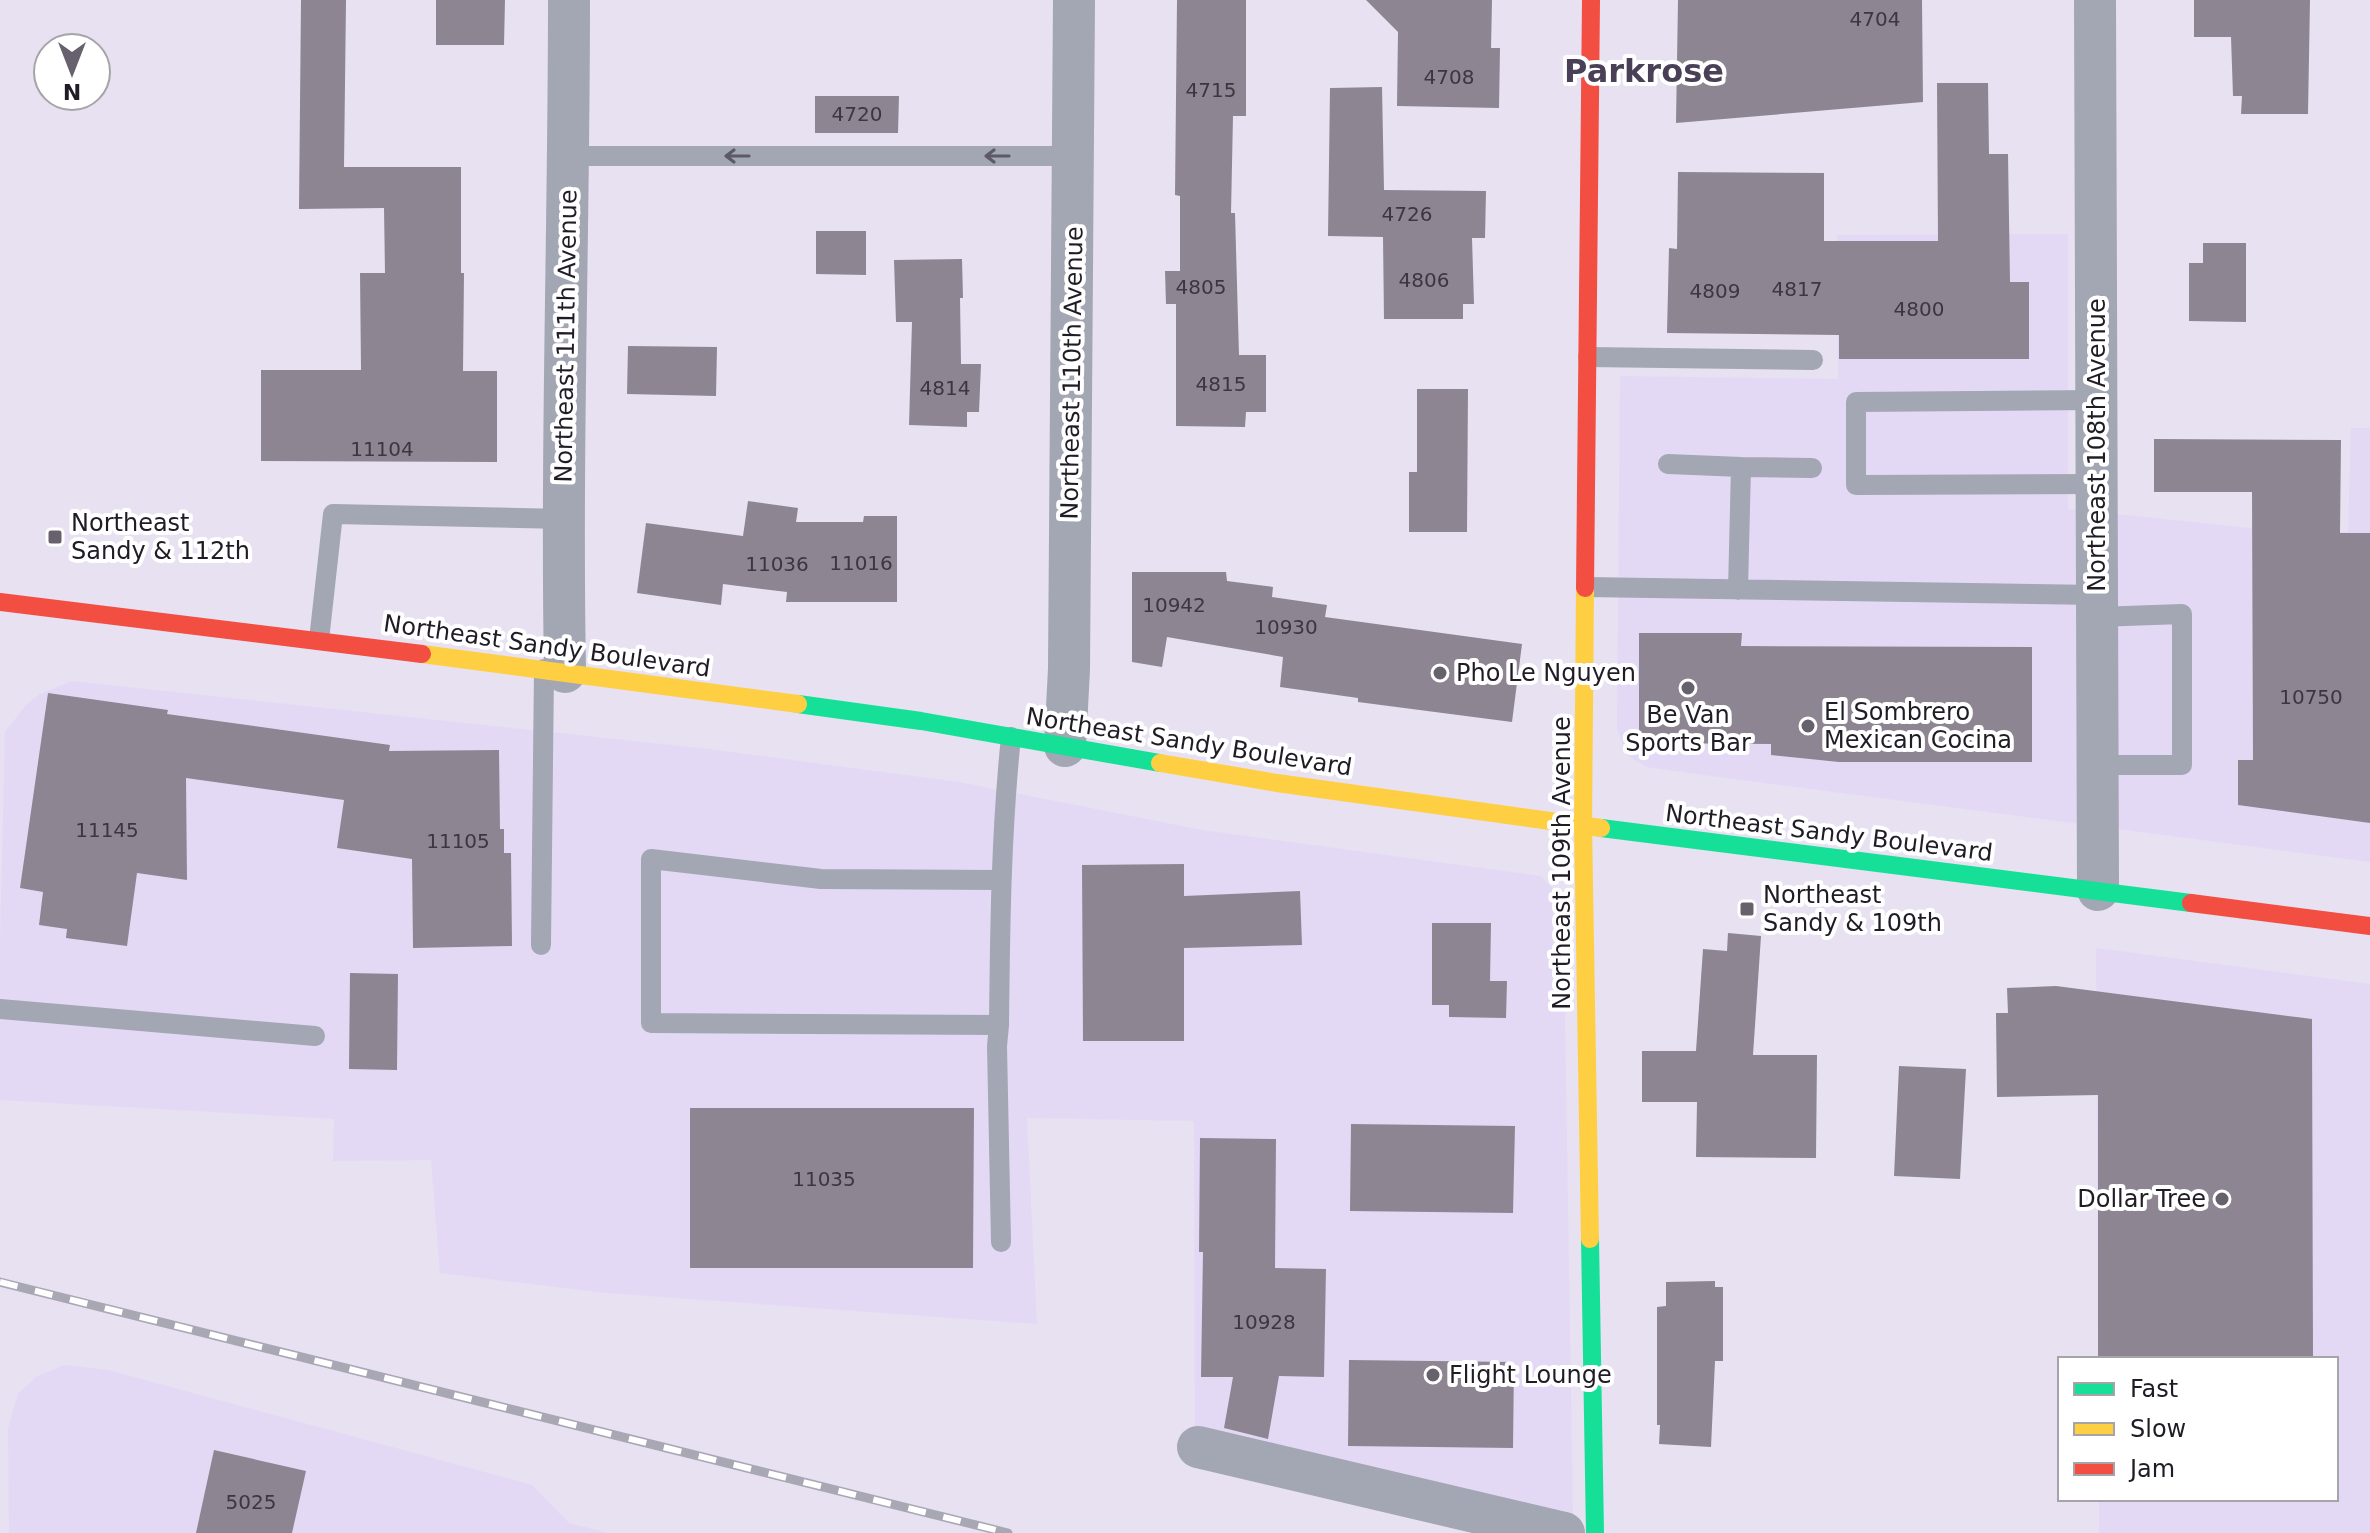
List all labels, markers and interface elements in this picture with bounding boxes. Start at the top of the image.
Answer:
house number: 4704 [1850,7,1900,31]
north arrow [32,32,112,112]
district label: Parkrose [1564,52,1724,90]
house number: 4708 [1424,65,1474,89]
house number: 4715 [1186,78,1236,102]
text: N [63,79,81,104]
house number: 4720 [832,102,882,126]
one-way arrow [724,148,751,164]
one-way arrow [984,148,1011,164]
street label: Northeast 111th Avenue [549,189,583,483]
house number: 4726 [1382,202,1432,226]
street label: Northeast 110th Avenue [1055,226,1089,520]
house number: 4806 [1399,268,1449,292]
house number: 4805 [1176,275,1226,299]
house number: 4817 [1772,277,1822,301]
house number: 4809 [1690,279,1740,303]
house number: 4800 [1894,297,1944,321]
street label: Northeast 108th Avenue [2083,298,2111,592]
house number: 4815 [1196,372,1246,396]
house number: 4814 [920,376,970,400]
house number: 11104 [350,437,414,461]
place label: Northeast Sandy & 112th [71,509,250,565]
marker: Northeast Sandy & 112th [46,528,64,546]
house number: 11016 [829,551,893,575]
house number: 11036 [745,552,809,576]
house number: 10942 [1142,593,1206,617]
street label: Northeast Sandy Boulevard [382,609,712,683]
house number: 10930 [1254,615,1318,639]
place label: Pho Le Nguyen [1456,659,1636,687]
marker: Pho Le Nguyen [1431,664,1449,682]
marker: Be Van Sports Bar [1679,679,1697,697]
house number: 10750 [2279,685,2343,709]
place label: El Sombrero Mexican Cocina [1824,698,2012,754]
place label: Be Van Sports Bar [1625,701,1751,757]
street label: Northeast Sandy Boulevard [1024,702,1354,782]
street label: Northeast 109th Avenue [1548,716,1576,1010]
marker: El Sombrero Mexican Cocina [1799,717,1817,735]
street label: Northeast Sandy Boulevard [1664,799,1994,867]
house number: 11145 [75,818,139,842]
house number: 11105 [426,829,490,853]
place label: Northeast Sandy & 109th [1763,881,1942,937]
marker: Northeast Sandy & 109th [1738,900,1756,918]
house number: 11035 [792,1167,856,1191]
place label: Dollar Tree [2077,1185,2206,1213]
marker: Dollar Tree [2213,1190,2231,1208]
house number: 10928 [1232,1310,1296,1334]
legend [2058,1357,2338,1501]
place label: Flight Lounge [1449,1361,1612,1389]
marker: Flight Lounge [1424,1366,1442,1384]
text: Fast [2130,1375,2178,1403]
text: Slow [2130,1415,2186,1443]
text: Jam [2128,1455,2175,1483]
house number: 5025 [226,1490,276,1514]

